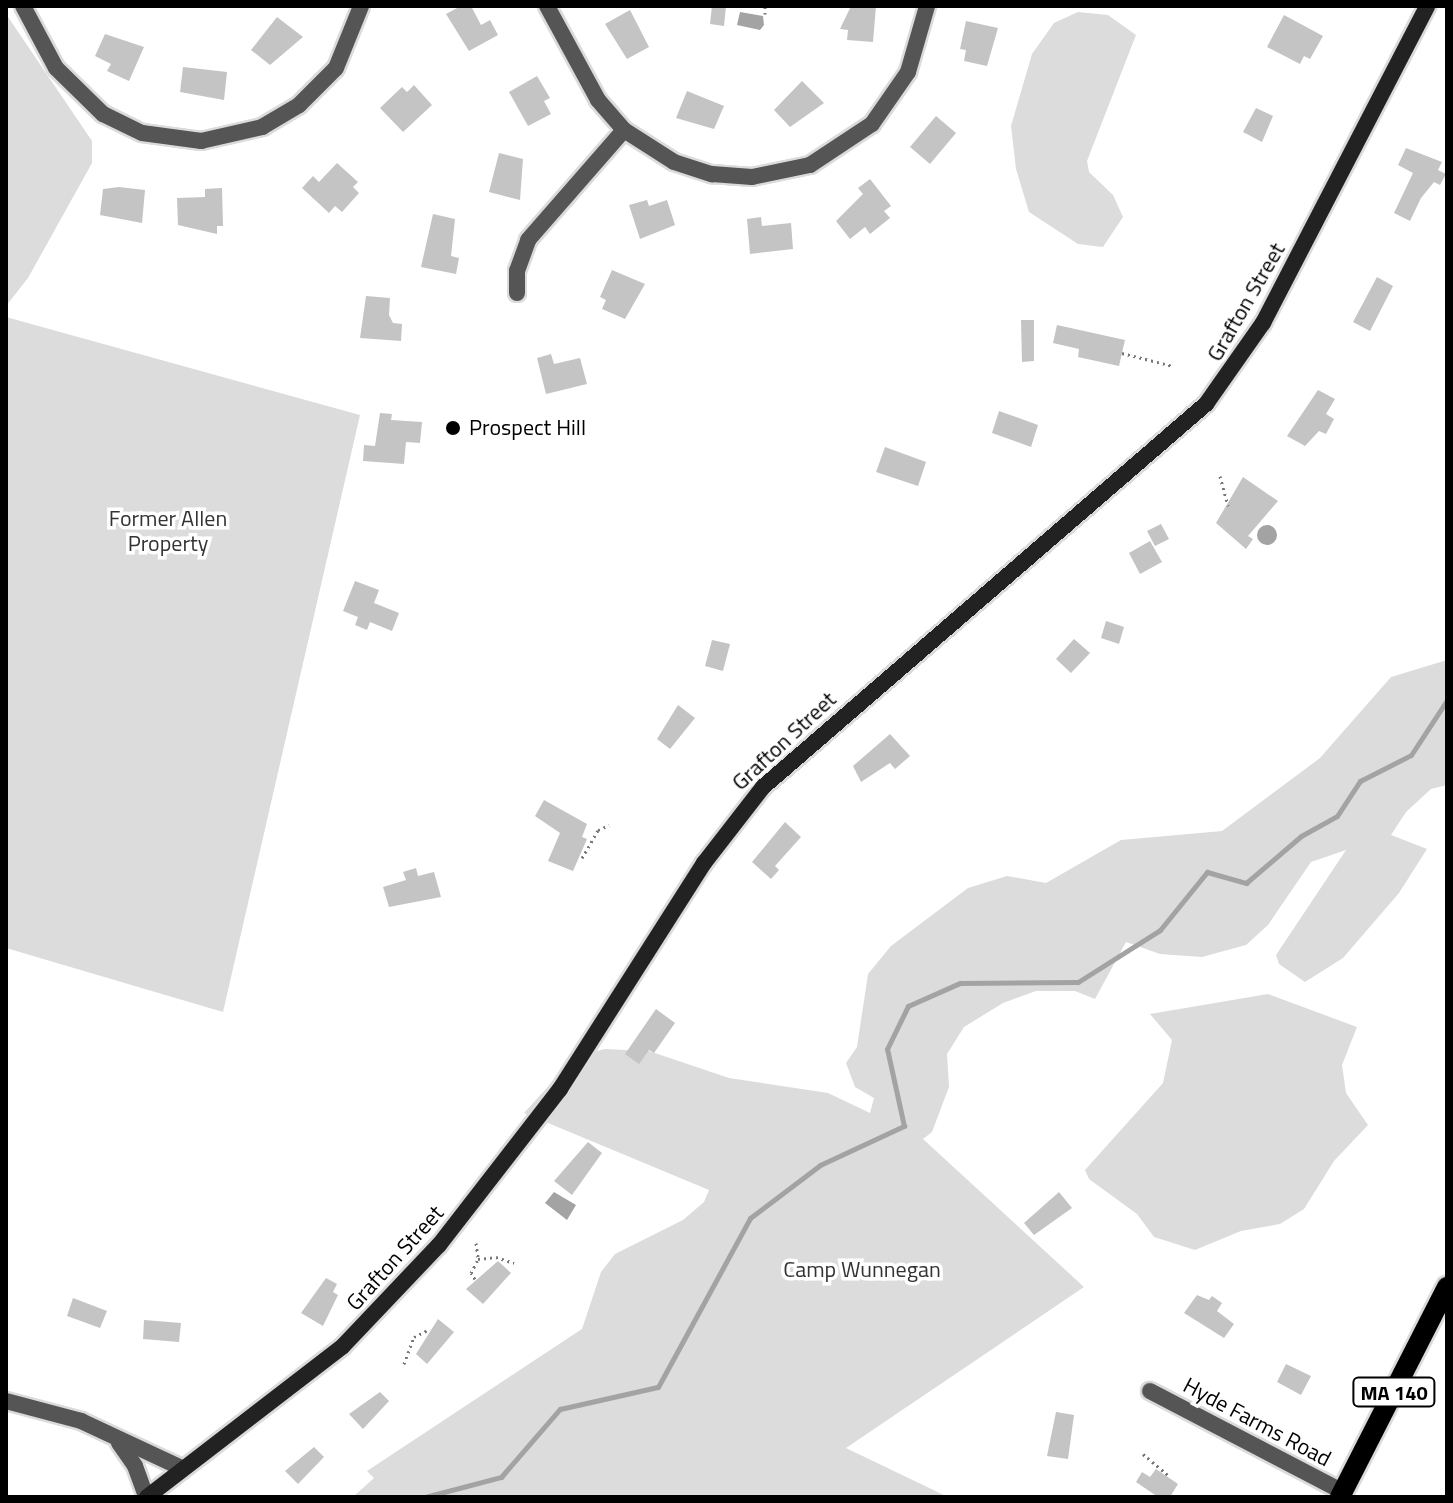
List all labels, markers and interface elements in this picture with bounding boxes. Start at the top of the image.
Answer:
street label: Grafton Street [1202,238,1290,366]
place label: Prospect Hill [469,415,586,441]
marker: Prospect Hill [444,419,462,437]
park label: Former Allen Property [109,505,227,556]
street label: Grafton Street [727,686,841,796]
street label: Grafton Street [341,1200,449,1316]
park label: Camp Wunnegan [783,1257,941,1283]
street label: Hyde Farms Road [1179,1372,1335,1472]
road number: MA 140 [1352,1376,1436,1408]

